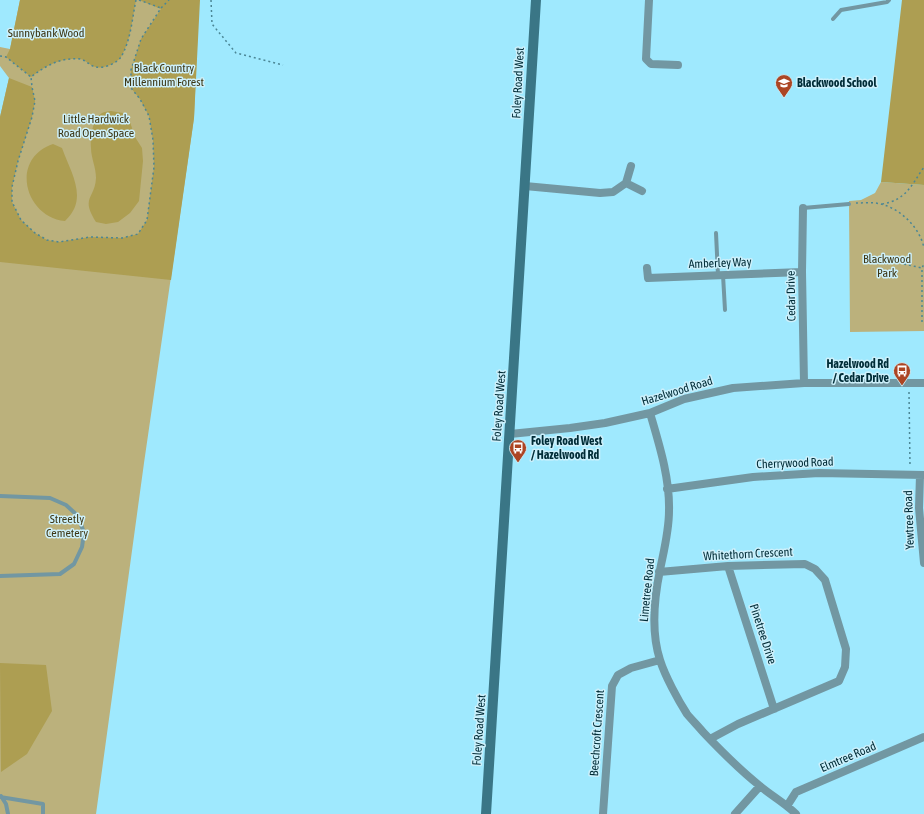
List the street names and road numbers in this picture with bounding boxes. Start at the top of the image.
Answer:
street label: Foley Road West [509,47,527,119]
street label: Amberley Way [688,255,752,271]
street label: Cedar Drive [784,271,798,321]
street label: Foley Road West [490,369,509,442]
street label: Hazelwood Road [640,374,714,408]
street label: Cherrywood Road [756,455,834,471]
street label: Yewtree Road [901,490,917,550]
street label: Whitethorn Crescent [703,545,794,563]
street label: Limetree Road [637,557,657,623]
street label: Pinetree Drive [747,602,779,666]
street label: Beechcroft Crescent [587,689,607,777]
street label: Foley Road West [470,693,489,766]
street label: Elmtree Road [818,739,878,775]

